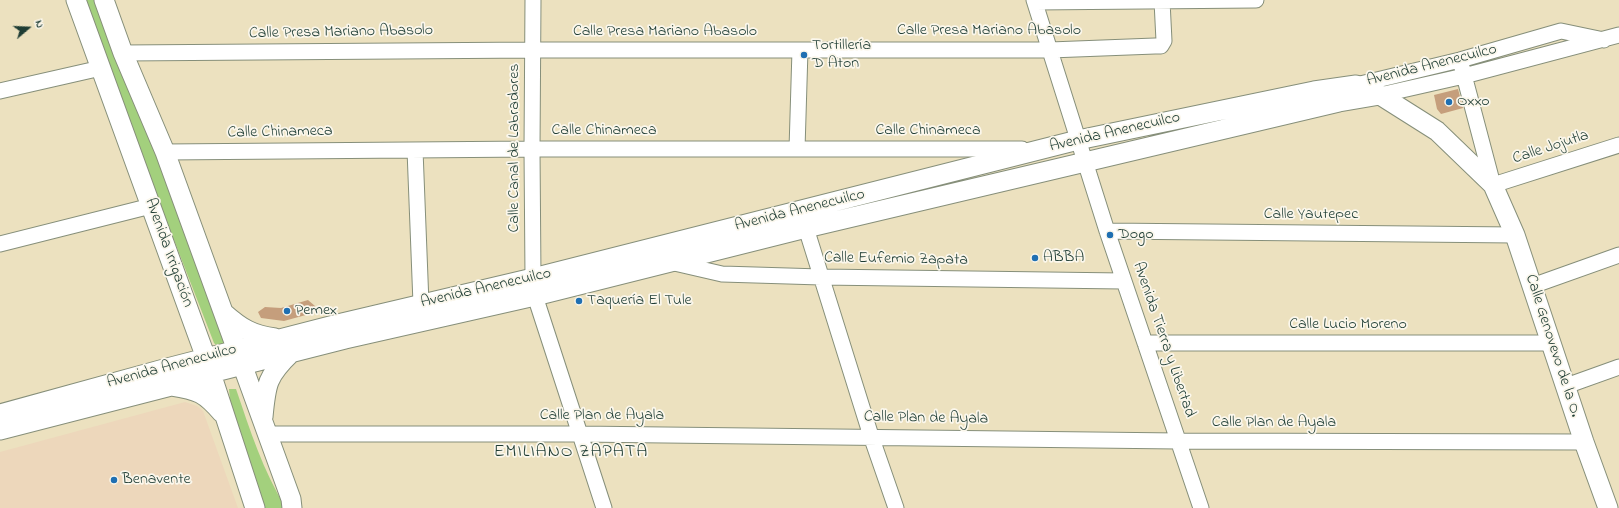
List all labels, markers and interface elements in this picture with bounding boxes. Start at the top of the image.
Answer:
north arrow [8,8,48,48]
text: N [31,18,48,30]
street label: Calle Presa Mariano Abasolo [897,21,1081,41]
street label: Calle Presa Mariano Abasolo [249,22,433,44]
street label: Calle Presa Mariano Abasolo [573,22,757,42]
place label: Tortillería D Aton [812,36,871,74]
street label: Avenida Anenecuilco [1365,41,1499,91]
marker: Tortillería D Aton [799,50,809,60]
street label: Calle Canal de Labradores [505,64,525,232]
place label: Oxxo [1457,92,1490,112]
marker: Oxxo [1444,97,1454,107]
street label: Avenida Anenecuilco [1048,109,1182,157]
street label: Calle Chinameca [551,121,657,141]
street label: Calle Chinameca [875,121,981,141]
street label: Calle Chinameca [227,122,333,144]
street label: Calle Jojutla [1511,127,1591,169]
street label: Avenida Anenecuilco [733,186,867,236]
street label: Avenida Irrigación [139,196,197,310]
street label: Calle Yautepec [1264,205,1358,225]
place label: Dogo [1118,225,1154,245]
marker: Dogo [1105,230,1115,240]
place label: ABBA [1043,248,1084,268]
street label: Calle Eufemio Zapata [824,249,968,271]
marker: ABBA [1030,253,1040,263]
street label: Avenida Tierra y Libertad [1127,260,1199,420]
street label: Avenida Anenecuilco [419,265,553,313]
street label: Calle Genovevo de la O. [1520,272,1584,420]
place label: Taquería El Tule [587,291,692,311]
marker: Taquería El Tule [574,296,584,306]
place label: Pemex [295,301,337,321]
marker: Pemex [282,306,292,316]
street label: Calle Lucio Moreno [1289,315,1407,335]
street label: Avenida Anenecuilco [105,340,239,394]
street label: Calle Plan de Ayala [540,406,664,426]
street label: Calle Plan de Ayala [864,408,988,430]
street label: Calle Plan de Ayala [1212,413,1336,433]
district label: EMILIANO ZAPATA [494,442,648,464]
place label: Benavente [122,470,191,490]
marker: Benavente [109,475,119,485]

